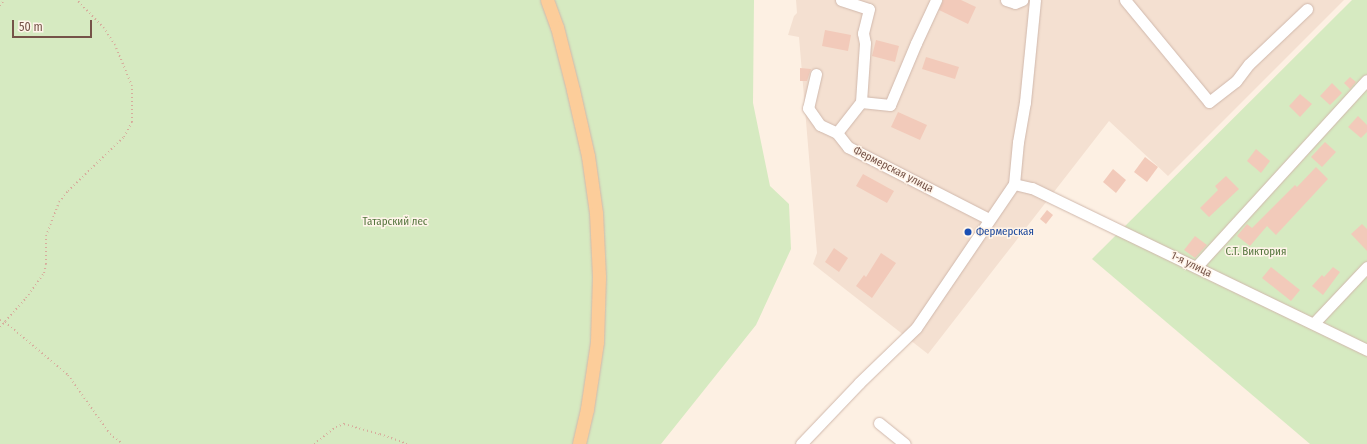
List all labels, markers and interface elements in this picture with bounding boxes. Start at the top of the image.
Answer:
scale bar [14,12,94,38]
text: 50 m [19,20,43,34]
street label: Фермерская улица [851,144,935,196]
park label: Татарский лес [362,215,428,229]
place label: Фермерская [976,225,1034,239]
marker: Фермерская [963,227,973,237]
park label: С.Т. Виктория [1226,245,1286,259]
street label: 1-я улица [1168,249,1214,281]

